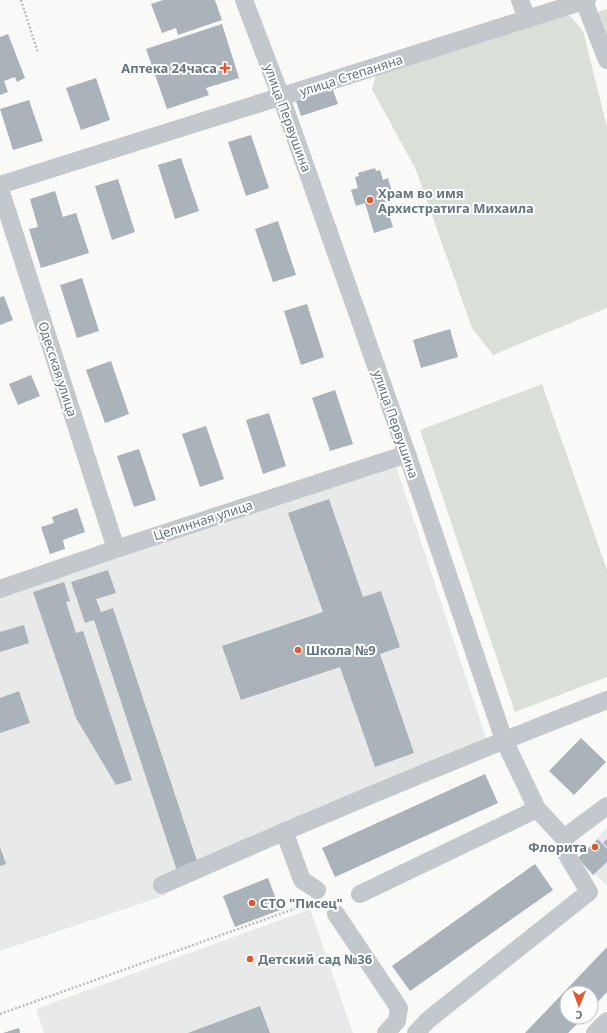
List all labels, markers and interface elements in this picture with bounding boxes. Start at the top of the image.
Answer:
street label: улица Степаняна [297,50,405,100]
place label: Аптека 24часа [121,59,217,77]
street label: улица Первушина [260,62,316,174]
marker: Аптека 24часа [220,63,230,73]
place label: Храм во имя Архистратига Михаила [378,184,534,217]
marker: Храм во имя Архистратига Михаила [365,195,375,205]
street label: Одесская улица [34,319,82,419]
street label: улица Первушина [369,367,423,481]
street label: Целинная улица [151,495,255,545]
place label: Школа №9 [306,641,376,659]
marker: Школа №9 [293,645,303,655]
place label: Флорита [528,838,587,856]
marker: Флорита [590,842,600,852]
place label: СТО "Писец" [260,894,343,912]
marker: СТО "Писец" [247,898,257,908]
place label: Детский сад №36 [258,950,372,968]
marker: Детский сад №36 [245,954,255,964]
north arrow [559,985,599,1025]
text: С [575,1008,583,1023]

